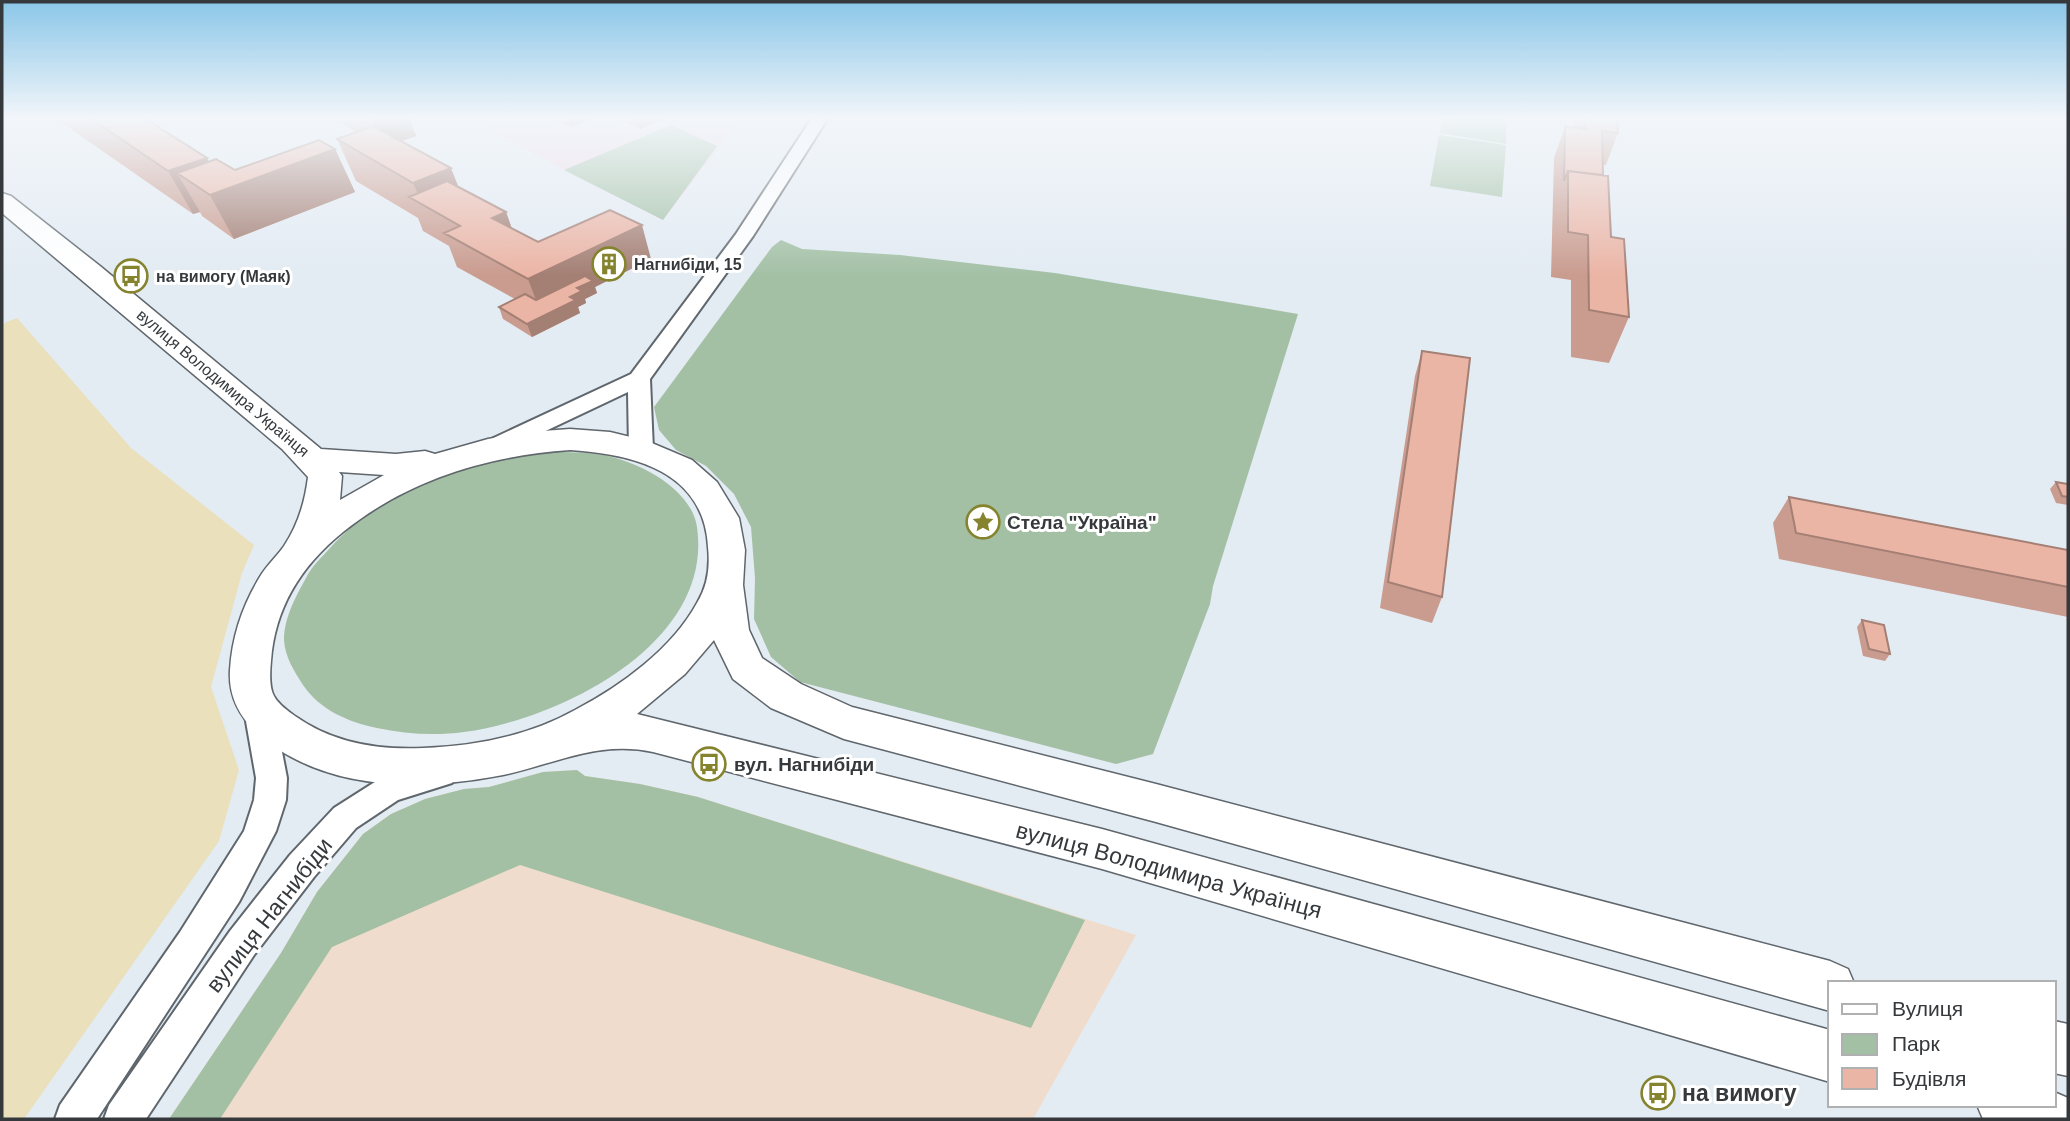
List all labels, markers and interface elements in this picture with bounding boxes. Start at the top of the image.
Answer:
building icon: Нагнибіди, 15 [590,245,628,283]
place label: Нагнибіди, 15 [634,256,742,273]
bus stop icon: на вимогу (Маяк) [112,257,150,295]
place label: на вимогу (Маяк) [156,268,291,285]
street label: вулиця Володимира Українця [133,306,313,460]
place icon: Стела "Україна" [964,503,1002,541]
place label: Стела "Україна" [1007,512,1157,533]
bus stop icon: вул. Нагнибіди [690,745,728,783]
place label: вул. Нагнибіди [734,754,874,775]
street label: вулиця Володимира Українця [1013,817,1325,923]
street label: вулиця Нагнибіди [201,833,337,997]
legend [1828,981,2056,1107]
text: Вулиця [1892,997,1963,1020]
text: Парк [1892,1032,1940,1055]
text: Будівля [1892,1067,1966,1090]
bus stop icon: на вимогу [1639,1074,1677,1112]
place label: на вимогу [1682,1080,1797,1106]

